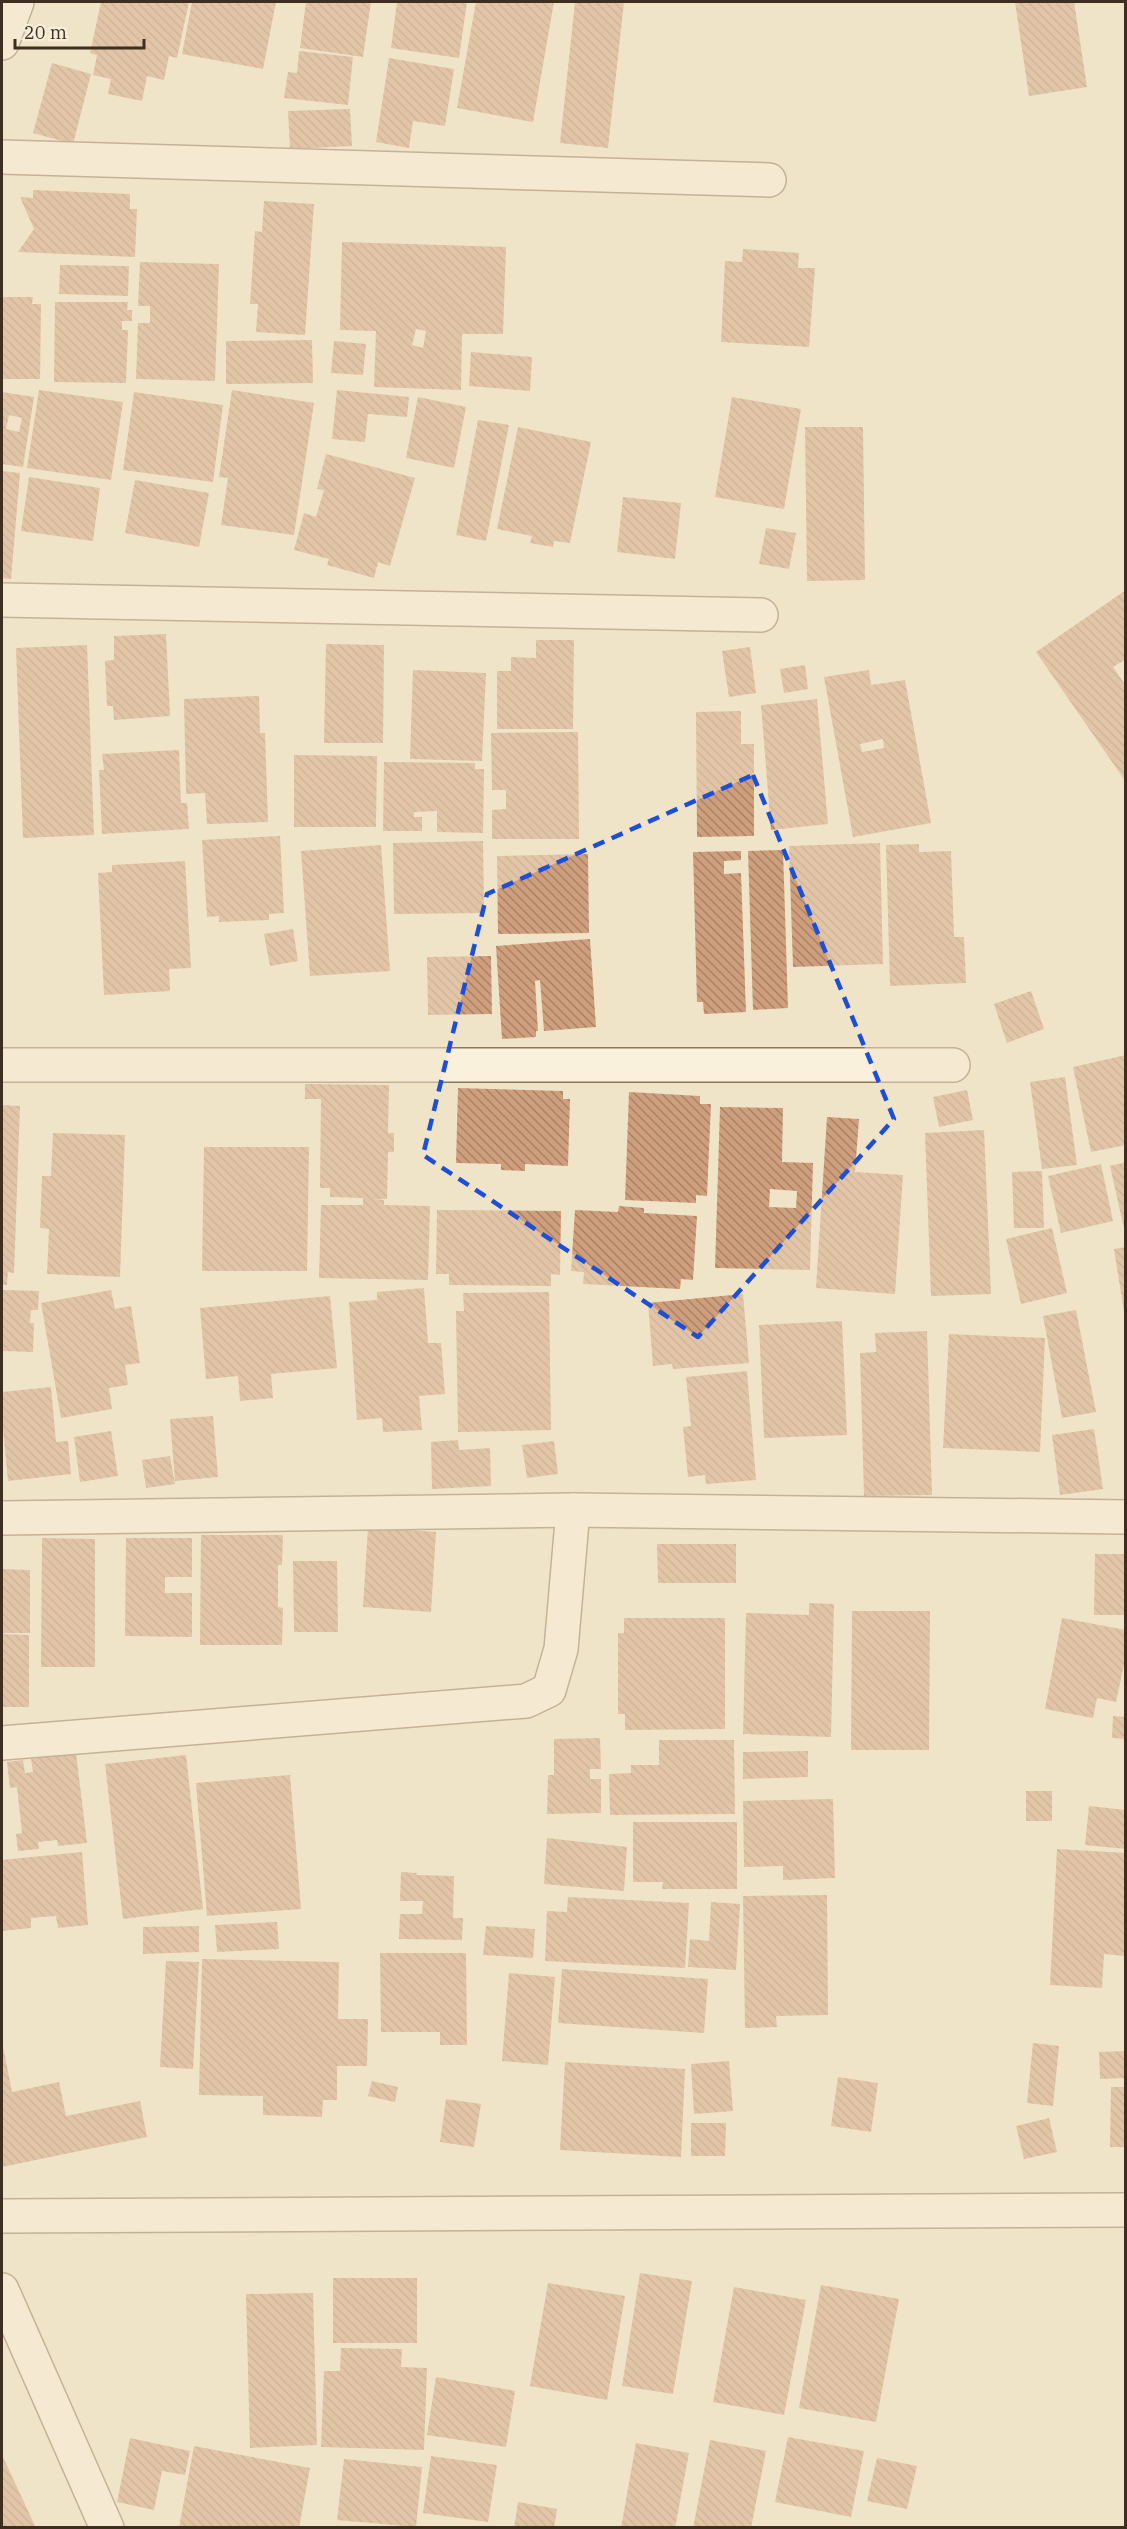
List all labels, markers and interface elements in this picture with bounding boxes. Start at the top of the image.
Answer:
scale bar [15,12,144,50]
text: 20 m [24,21,67,44]

